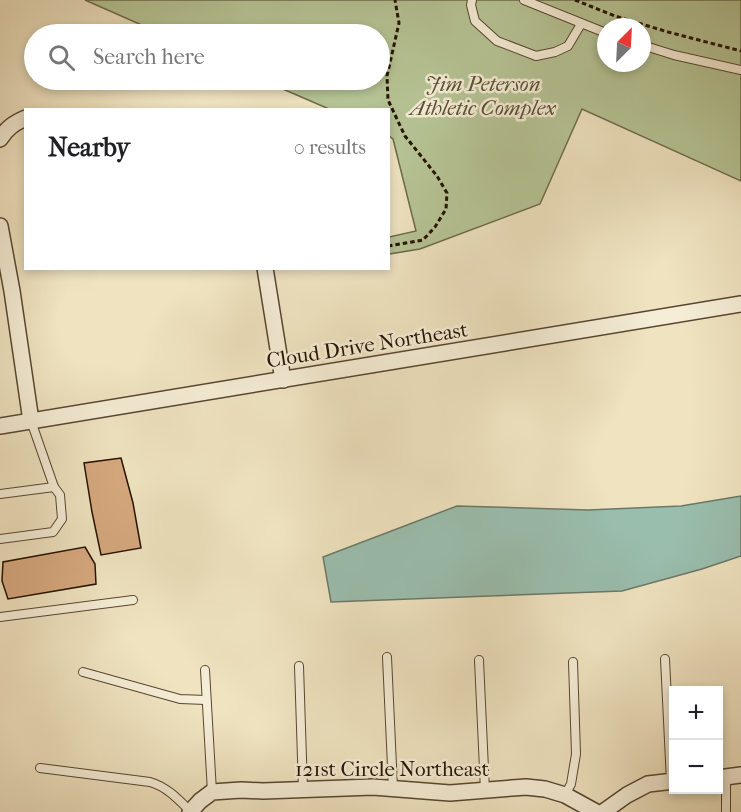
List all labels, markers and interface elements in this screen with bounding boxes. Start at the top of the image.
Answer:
north arrow [597,18,651,72]
search box [24,24,390,90]
icon: search [45,41,78,74]
text: Search here [93,44,205,70]
park label: Jim Peterson Athletic Complex [407,72,556,120]
text: Nearby [48,132,130,163]
text: 0 results [294,136,366,159]
street label: Cloud Drive Northeast [265,317,470,373]
map controls [669,686,723,794]
button: + [669,686,723,740]
button: − [669,740,723,794]
street label: 121st Circle Northeast [295,757,489,781]

